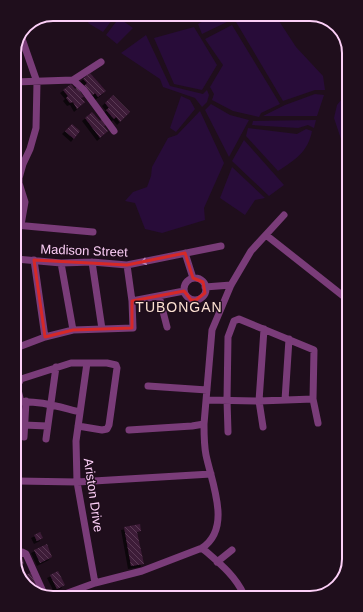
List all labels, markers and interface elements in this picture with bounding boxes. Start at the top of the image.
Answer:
street label: Madison Street [40,241,128,260]
one-way arrow [141,257,154,265]
district label: TUBONGAN [135,299,223,315]
street label: Ariston Drive [81,457,106,533]

